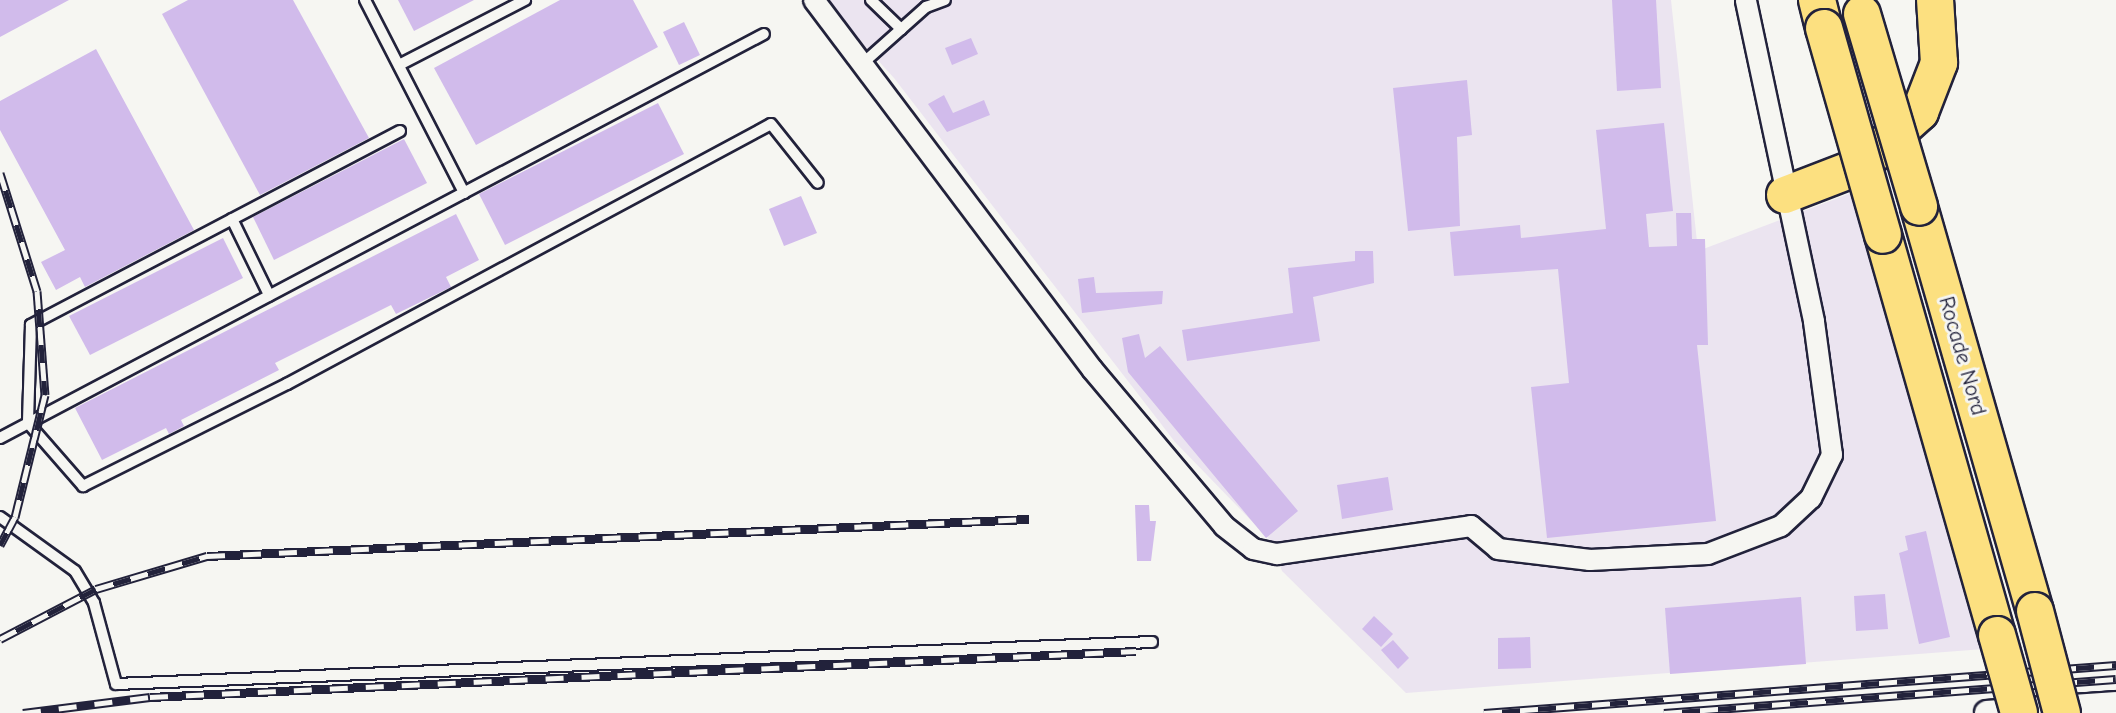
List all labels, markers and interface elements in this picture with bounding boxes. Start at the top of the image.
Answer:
street label: Rocade Nord [1932,294,1992,418]

